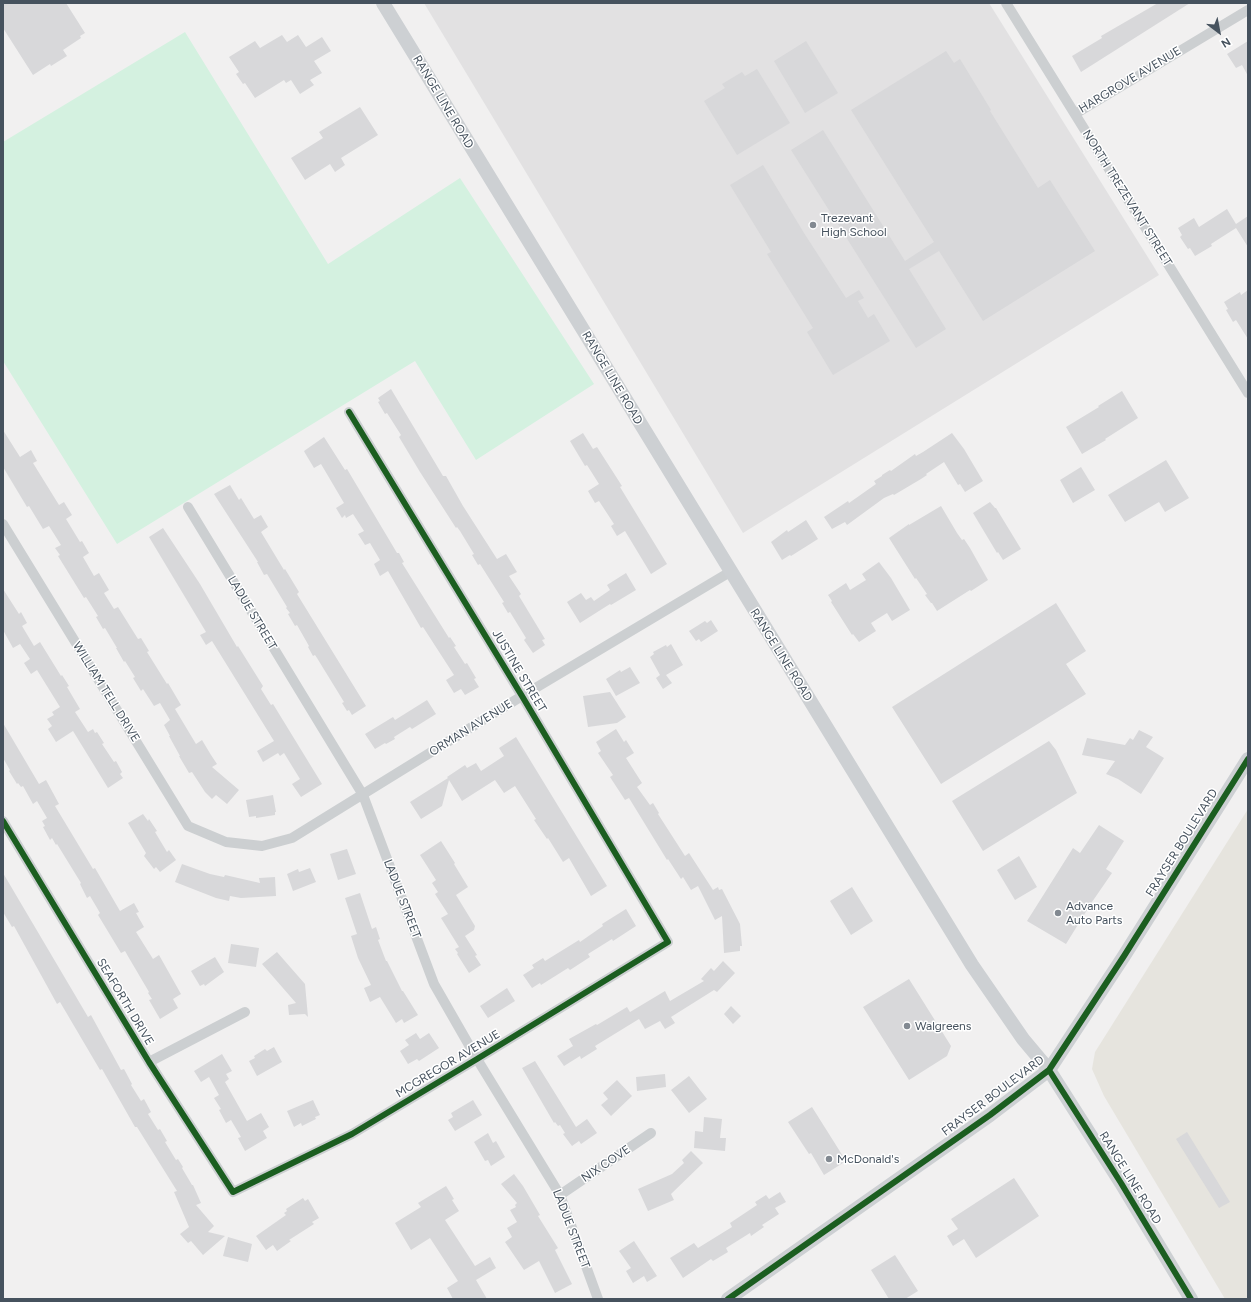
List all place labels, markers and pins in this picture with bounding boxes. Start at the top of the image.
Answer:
place label: Trezevant High School [821,211,887,239]
marker: Trezevant High School [808,220,818,230]
place label: Advance Auto Parts [1066,899,1122,927]
marker: Advance Auto Parts [1053,908,1063,918]
place label: Walgreens [915,1019,971,1033]
marker: Walgreens [902,1021,912,1031]
place label: McDonald's [837,1152,899,1166]
marker: McDonald's [824,1154,834,1164]

